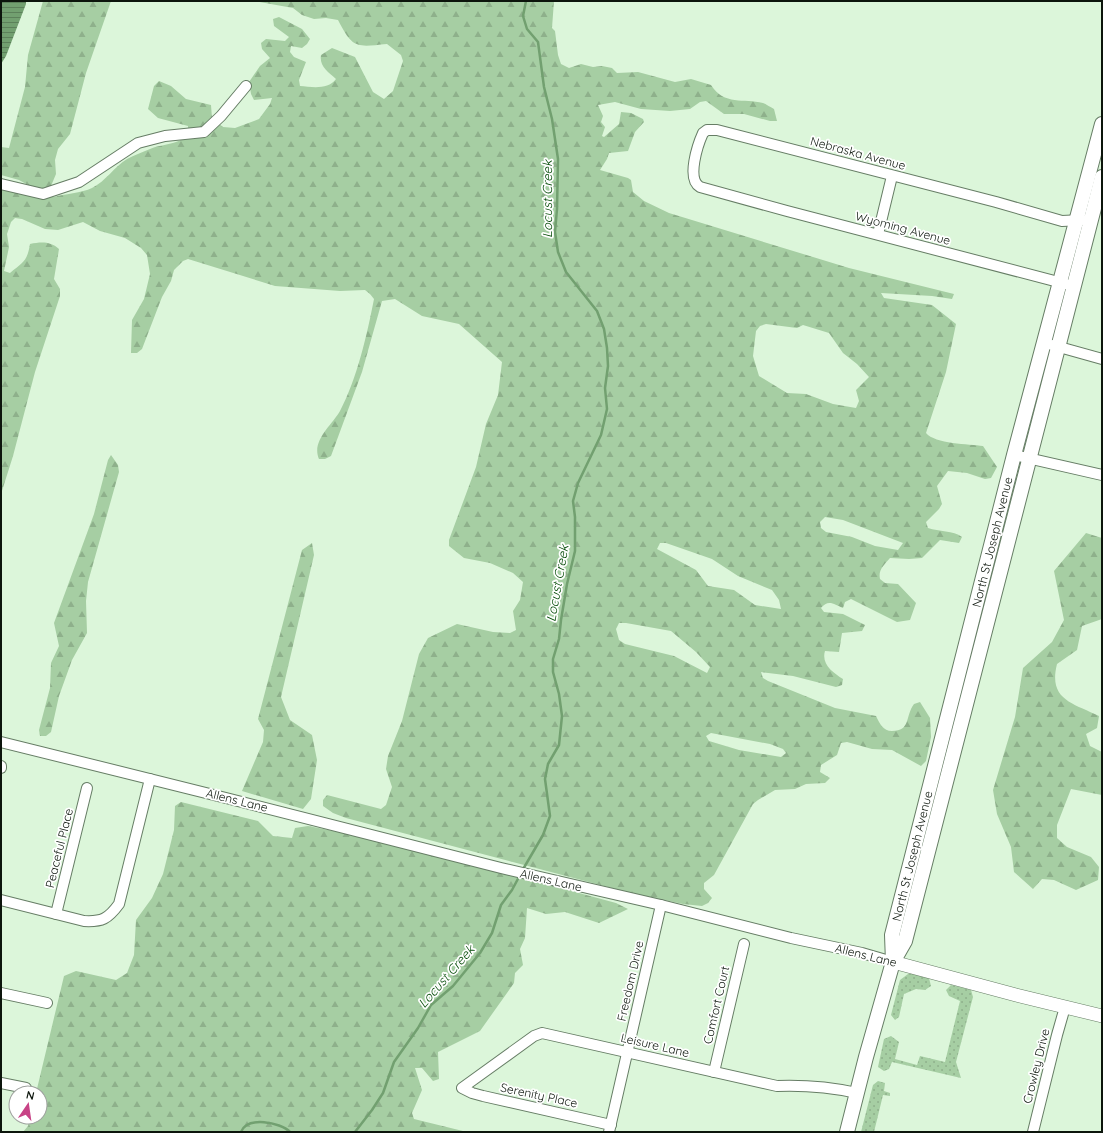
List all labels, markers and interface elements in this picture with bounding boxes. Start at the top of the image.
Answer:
street label: Nebraska Avenue [809,133,908,173]
water label: Locust Creek [539,159,555,238]
street label: Wyoming Avenue [854,208,952,248]
street label: North St Joseph Avenue [969,475,1016,609]
water label: Locust Creek [542,542,572,623]
street label: Allens Lane [205,785,270,815]
street label: North St Joseph Avenue [889,789,936,923]
street label: Peaceful Place [42,806,76,889]
street label: Allens Lane [519,866,584,894]
street label: Freedom Drive [613,939,647,1023]
street label: Allens Lane [834,940,899,970]
water label: Locust Creek [414,941,478,1011]
street label: Comfort Court [700,964,732,1046]
street label: Crowley Drive [1019,1027,1053,1105]
street label: Leisure Lane [619,1030,691,1060]
street label: Serenity Place [499,1080,579,1111]
north arrow [8,1085,48,1125]
text: N [25,1088,36,1103]

